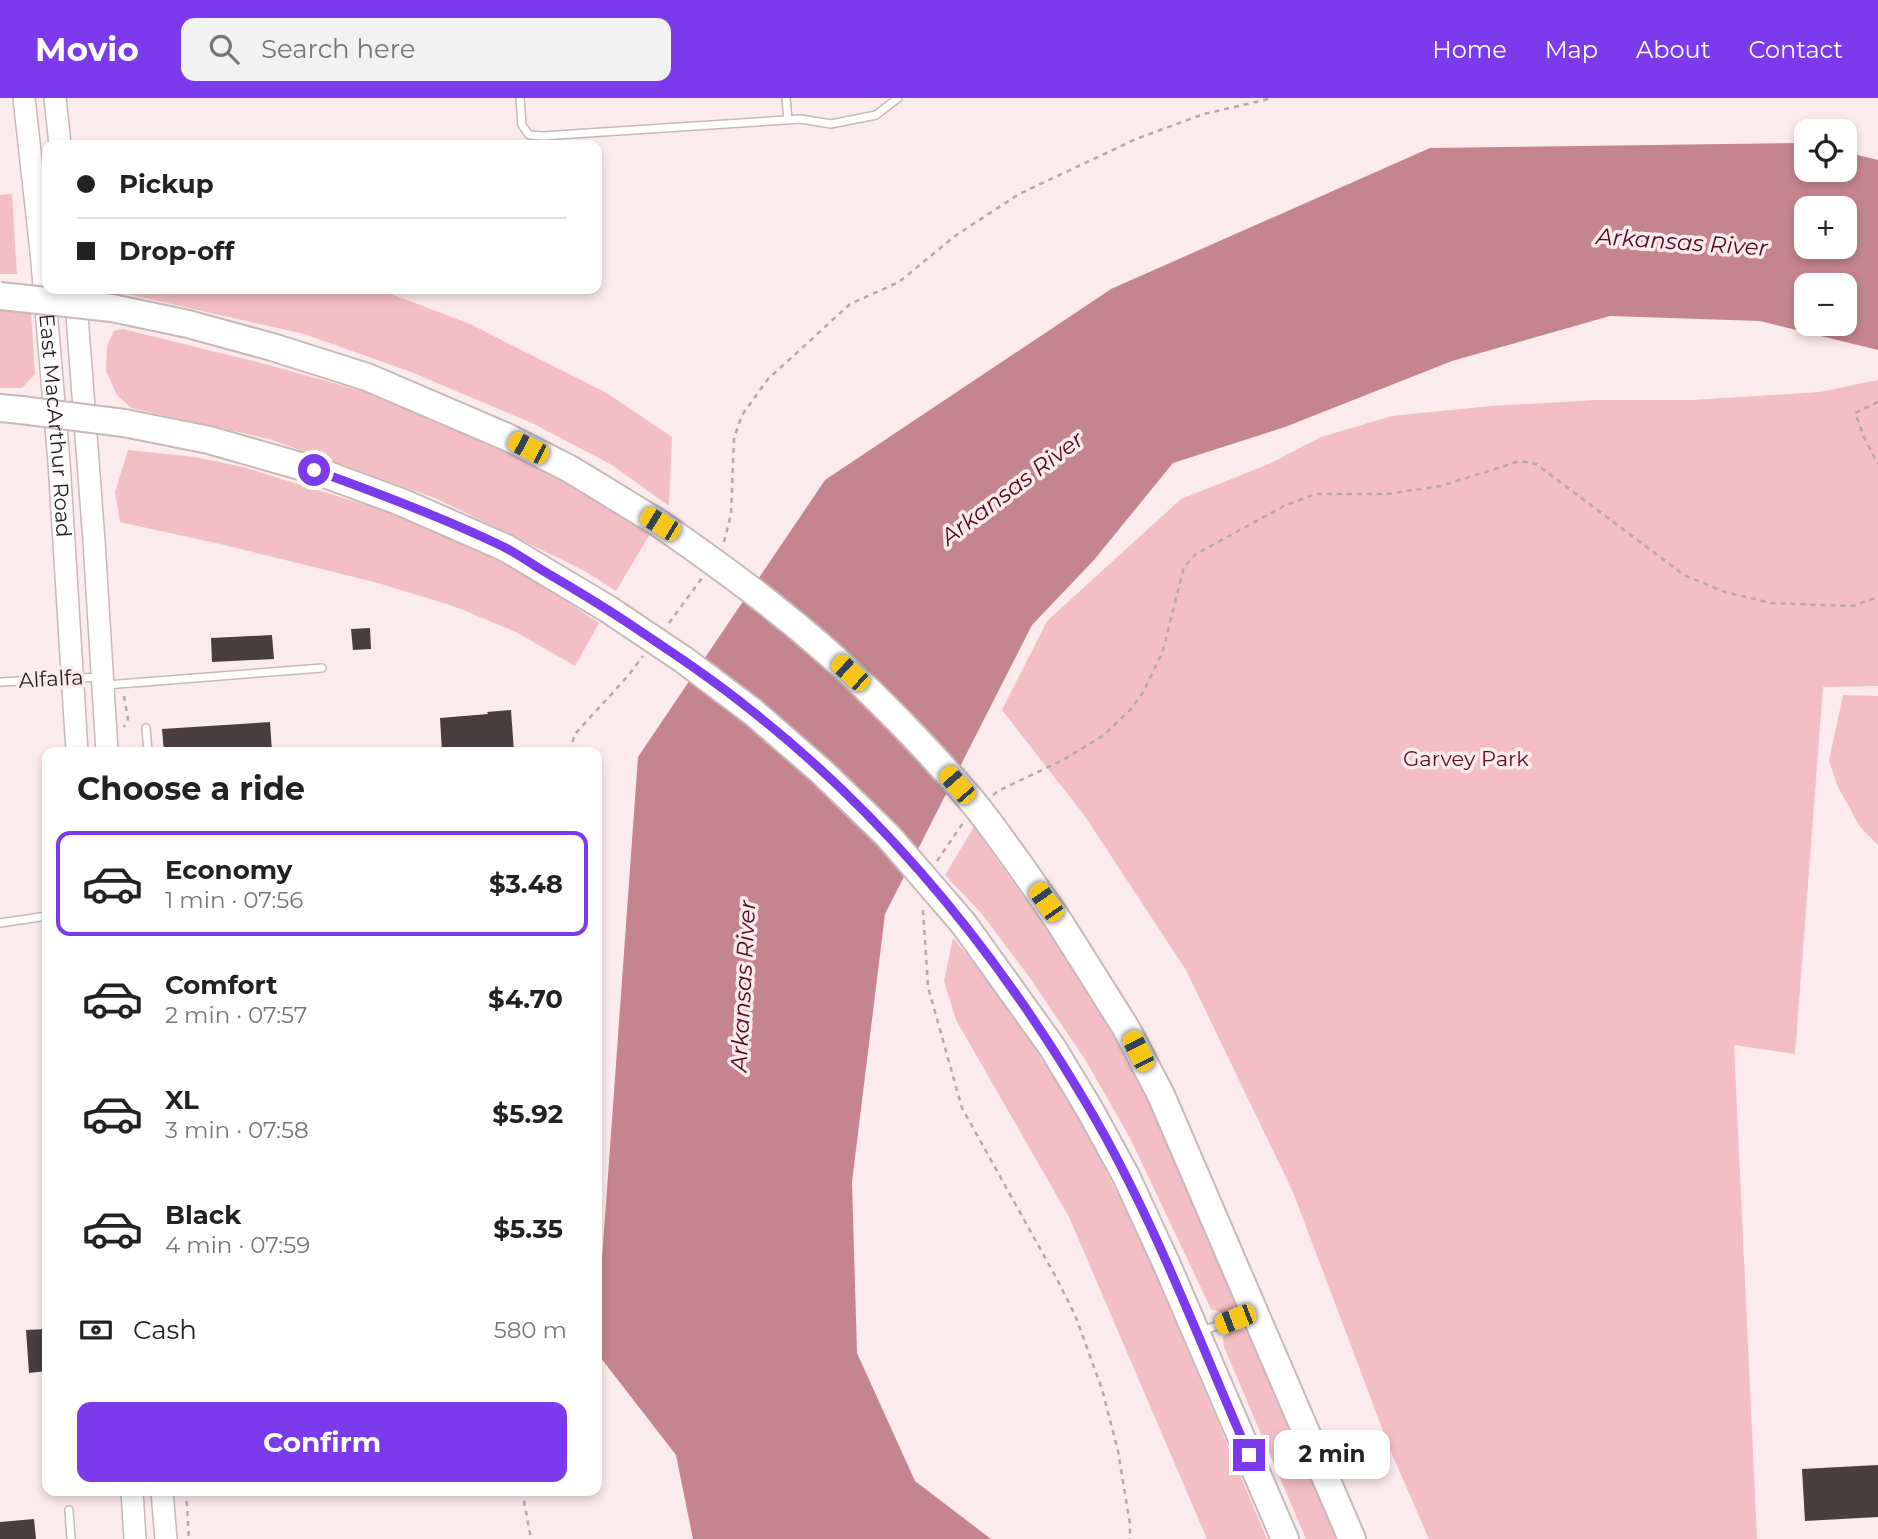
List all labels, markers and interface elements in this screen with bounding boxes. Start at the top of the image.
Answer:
search box [181,18,671,81]
text: Movio [35,29,139,69]
icon: search [205,30,243,68]
text: Search here [261,33,416,65]
text: Home [1432,35,1507,64]
text: Map [1545,35,1598,64]
text: About [1636,35,1710,64]
text: Contact [1748,35,1843,64]
map controls [1794,119,1857,336]
button: locate [1794,119,1857,182]
text: Pickup [119,168,214,200]
button: + [1794,196,1857,259]
water label: Arkansas River [1593,222,1770,262]
text: Drop-off [119,235,234,267]
button: − [1794,273,1857,336]
street label: East MacArthur Road [34,313,77,538]
water label: Arkansas River [933,425,1090,552]
car [505,429,552,467]
route start [298,454,330,486]
car [637,504,684,544]
car [828,651,873,695]
street label: Alfalfa [18,664,84,693]
park label: Garvey Park [1403,746,1529,771]
car [936,762,979,808]
text: Choose a ride [77,769,305,808]
icon: car [81,852,144,915]
text: Economy [165,854,292,886]
text: $3.48 [489,868,563,900]
car [1026,879,1067,925]
text: 1 min · 07:56 [165,886,303,914]
water label: Arkansas River [724,899,762,1075]
icon: car [81,967,144,1030]
text: Comfort [165,969,277,1001]
text: $4.70 [488,983,563,1015]
text: 2 min · 07:57 [165,1001,307,1029]
car [1120,1028,1157,1074]
icon: car [81,1082,144,1145]
text: XL [165,1084,199,1116]
text: $5.92 [492,1098,563,1130]
text: 3 min · 07:58 [165,1116,309,1144]
icon: car [81,1197,144,1260]
text: Black [165,1199,241,1231]
text: $5.35 [493,1213,563,1245]
text: 4 min · 07:59 [165,1231,310,1259]
car [1212,1302,1259,1336]
icon: cash [77,1311,115,1349]
text: Cash [133,1314,197,1346]
text: 580 m [494,1316,567,1344]
button: Confirm [77,1402,567,1482]
callout: 2 min [1274,1430,1389,1480]
route end [1233,1439,1265,1471]
text: 2 min [1298,1440,1366,1468]

